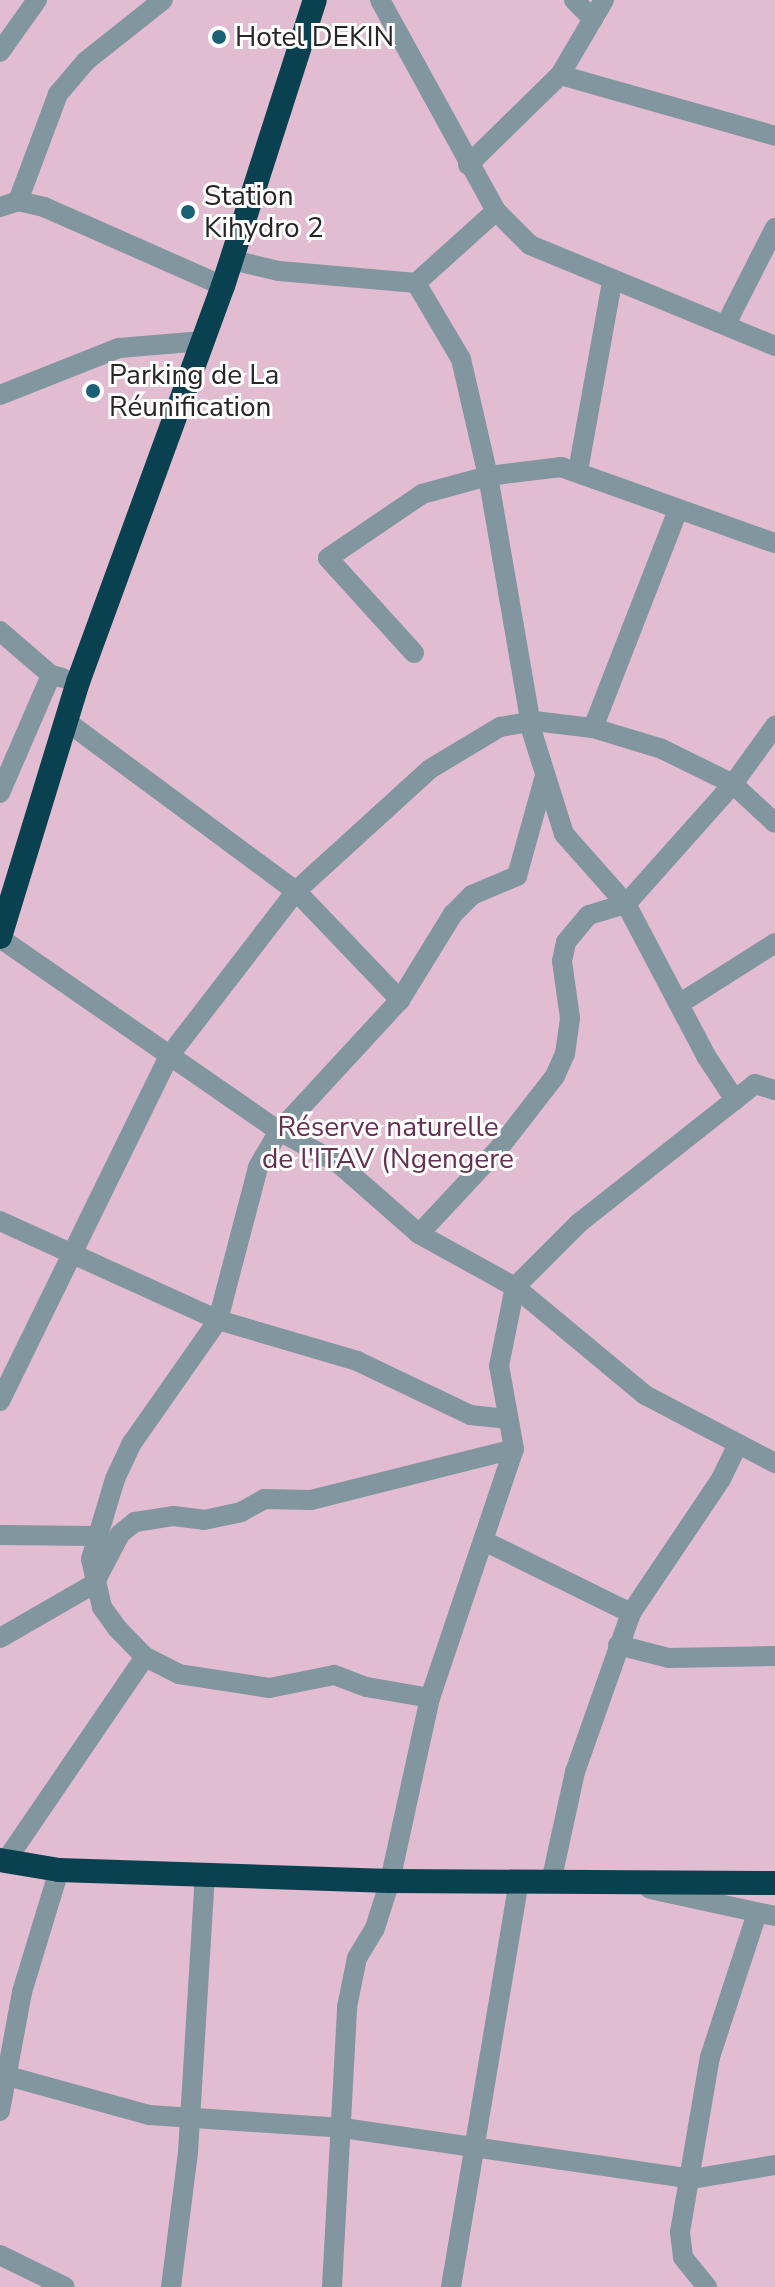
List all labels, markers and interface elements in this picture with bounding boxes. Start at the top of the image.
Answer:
place label: Hotel DEKIN [235,20,394,54]
marker: Hotel DEKIN [210,28,228,46]
place label: Station Kihydro 2 [204,179,324,245]
marker: Station Kihydro 2 [179,203,197,221]
place label: Parking de La Réunification [109,358,279,424]
marker: Parking de La Réunification [84,382,102,400]
park label: Réserve naturelle de l'ITAV (Ngengere [262,1110,514,1176]

